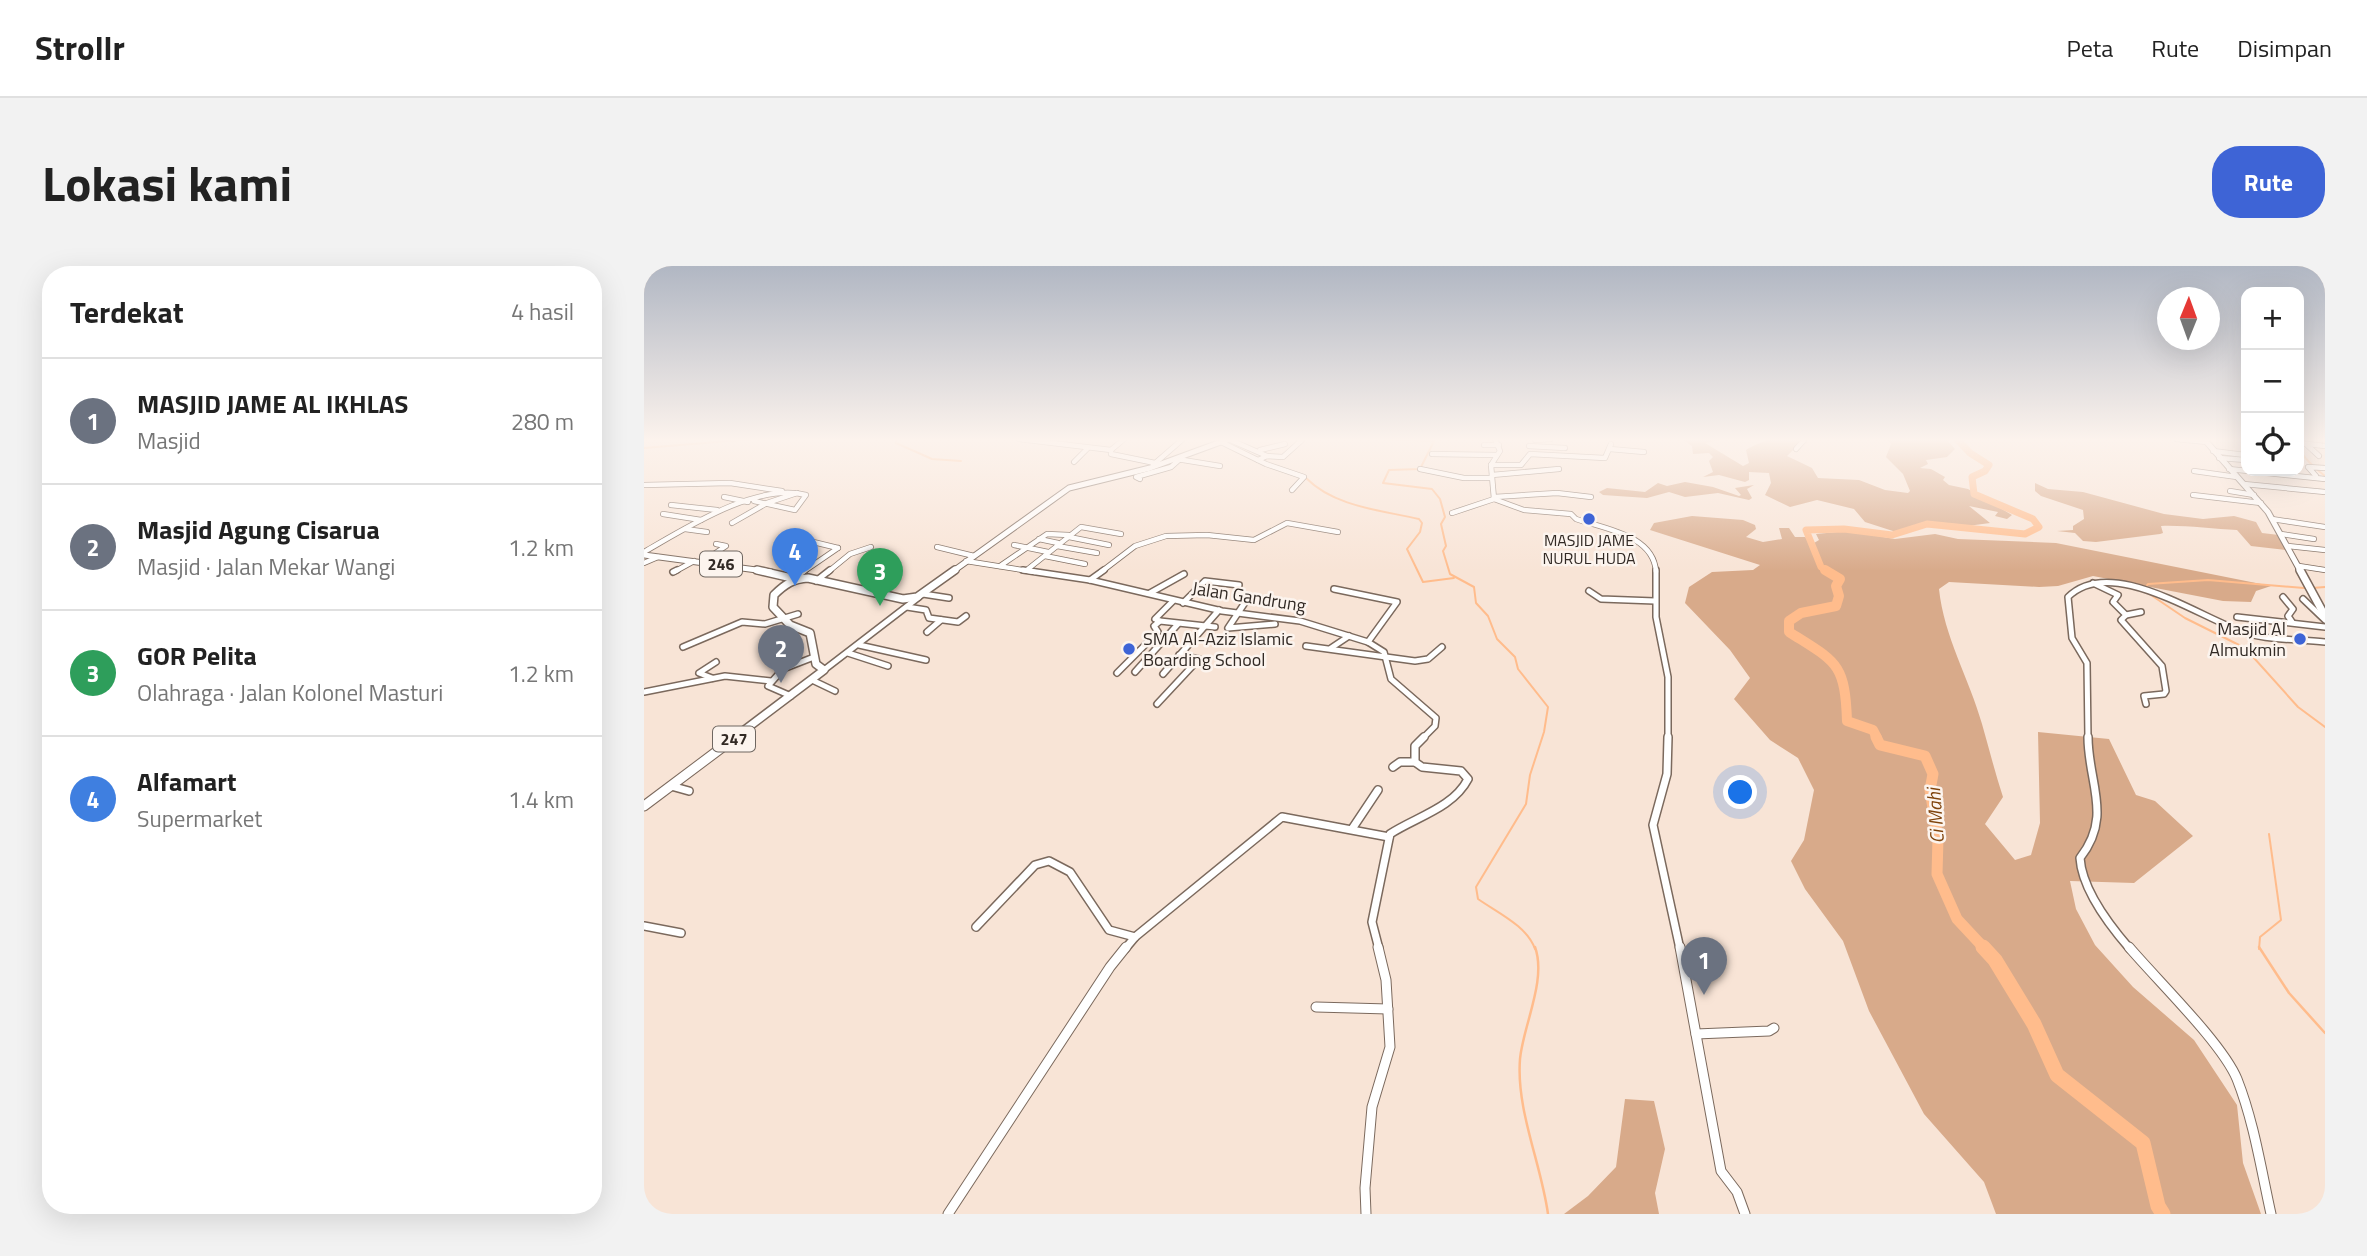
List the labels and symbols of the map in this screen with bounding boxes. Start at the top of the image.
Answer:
north arrow [2157,287,2220,350]
marker: MASJID JAME NURUL HUDA [1581,511,1597,527]
pin: 4 [772,528,818,586]
place label: MASJID JAME NURUL HUDA [1542,528,1636,570]
pin: 3 [857,548,903,606]
road number: 246 [700,552,742,576]
street label: Jalan Gandrung [1190,574,1308,619]
place label: Masjid Al Almukmin [2209,615,2286,663]
pin: 2 [758,625,804,683]
place label: SMA Al-Aziz Islamic Boarding School [1143,625,1293,673]
marker: Masjid Al Almukmin [2292,631,2308,647]
marker: SMA Al-Aziz Islamic Boarding School [1121,641,1137,657]
road number: 247 [713,726,755,752]
your location [1723,775,1757,809]
water label: Ci Mahi [1918,785,1951,845]
pin: 1 [1681,937,1727,995]

